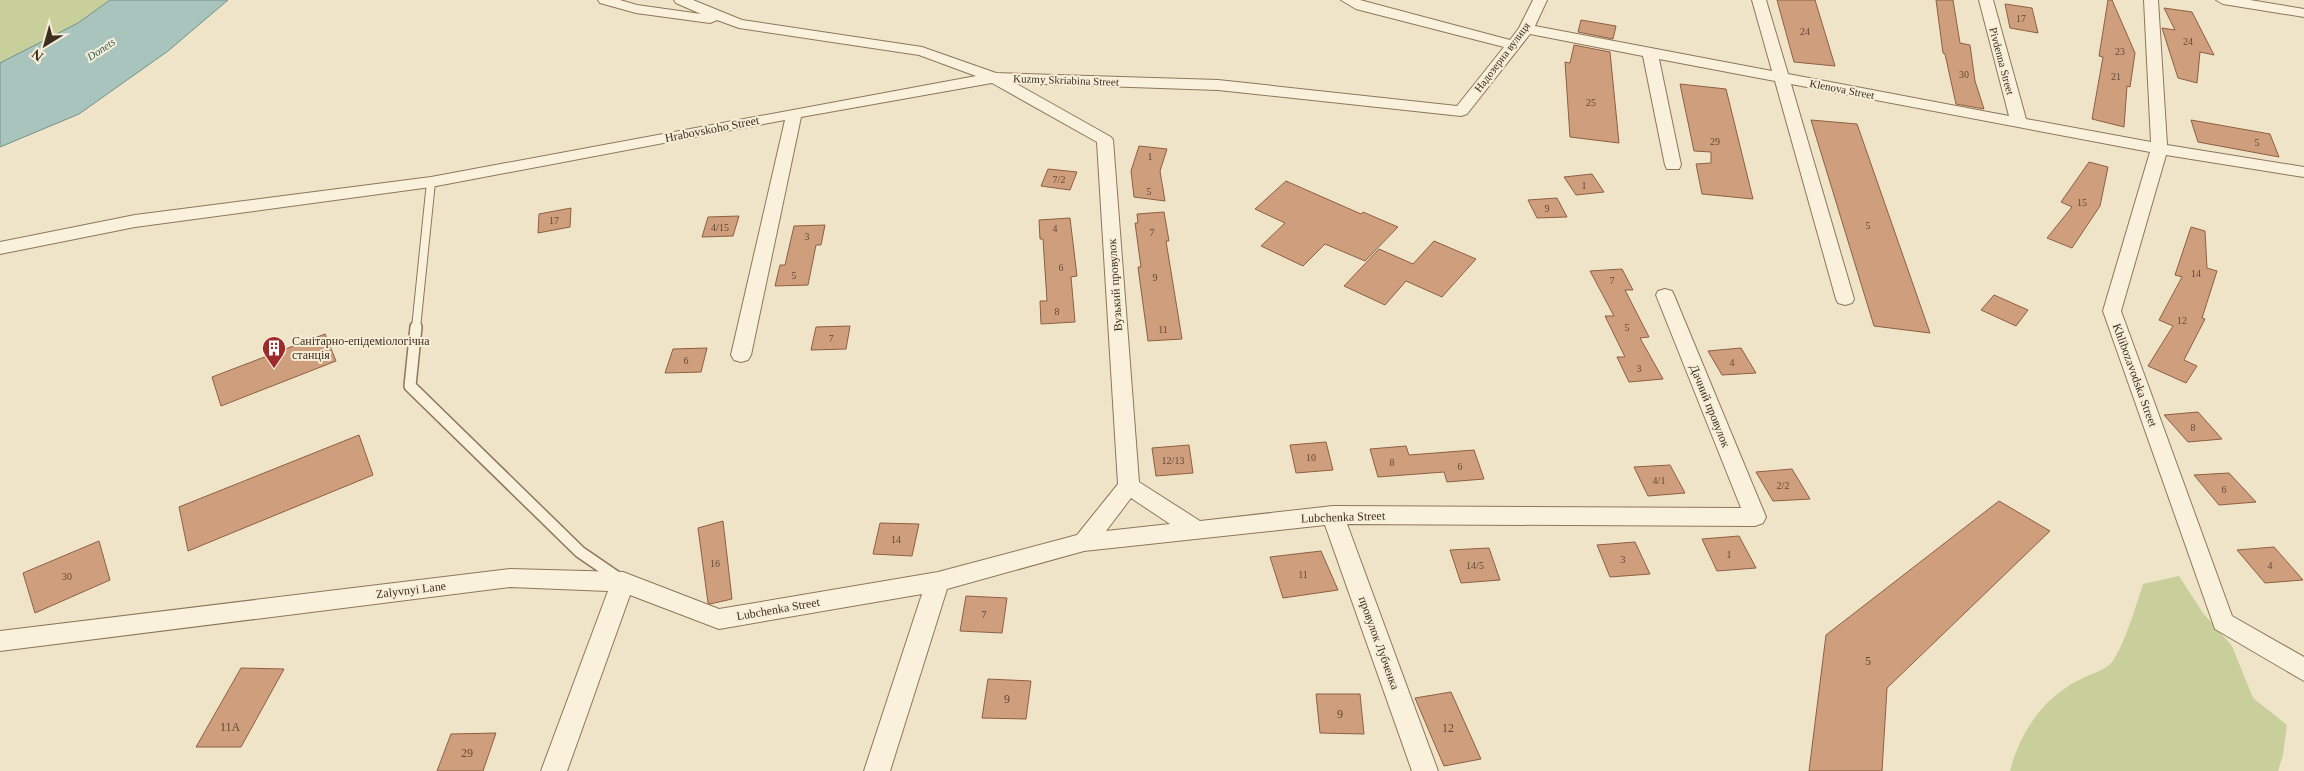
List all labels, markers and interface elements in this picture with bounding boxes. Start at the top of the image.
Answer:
house number: 17 [2016,13,2026,24]
north arrow [20,20,70,70]
street label: Надозерна вулиця [1472,20,1532,94]
house number: 24 [1800,26,1810,37]
street label: Pivdenna Street [1987,26,2017,96]
water label: Donets [84,35,117,63]
house number: 24 [2183,36,2193,47]
text: N [29,46,46,64]
house number: 23 [2115,46,2125,57]
house number: 30 [1959,69,1969,80]
house number: 21 [2111,71,2121,82]
street label: Kuzmy Skriabina Street [1013,72,1119,88]
street label: Klenova Street [1809,77,1875,101]
house number: 25 [1586,97,1596,108]
street label: Hrabovskoho Street [664,113,761,145]
house number: 29 [1710,136,1720,147]
house number: 5 [2255,137,2260,148]
house number: 1 [1148,151,1153,162]
house number: 7/2 [1053,174,1065,185]
house number: 1 [1582,180,1587,191]
house number: 5 [1147,186,1152,197]
house number: 15 [2077,197,2087,208]
house number: 9 [1545,203,1550,214]
house number: 17 [549,215,559,226]
house number: 5 [1866,220,1871,231]
house number: 4/15 [711,222,729,233]
house number: 4 [1053,223,1058,234]
house number: 7 [1150,227,1155,238]
house number: 3 [805,231,810,242]
street label: Вузький провулок [1105,238,1125,332]
house number: 6 [1059,262,1064,273]
house number: 14 [2191,268,2201,279]
house number: 5 [792,270,797,281]
house number: 9 [1153,272,1158,283]
house number: 7 [1610,275,1615,286]
house number: 8 [1055,306,1060,317]
house number: 12 [2177,315,2187,326]
street label: Khlibozavodska Street [2110,321,2160,429]
house number: 5 [1625,322,1630,333]
house number: 11 [1158,324,1168,335]
house number: 7 [829,333,834,344]
place label: Санітарно-епідеміологічна станція [292,334,430,362]
building icon: Санітарно-епідеміологічна станція [261,335,287,369]
house number: 6 [684,355,689,366]
house number: 4 [1730,357,1735,368]
street label: Дачний провулок [1687,362,1733,450]
house number: 3 [1637,363,1642,374]
house number: 8 [2191,422,2196,433]
house number: 10 [1306,452,1316,463]
house number: 12/13 [1162,455,1184,466]
house number: 8 [1390,457,1395,468]
house number: 6 [1458,461,1463,472]
house number: 4/1 [1653,475,1665,486]
house number: 2/2 [1777,480,1789,491]
house number: 6 [2222,484,2227,495]
street label: Lubchenka Street [1301,509,1386,525]
house number: 14 [891,534,901,545]
house number: 1 [1727,549,1732,560]
house number: 3 [1621,554,1626,565]
house number: 16 [710,558,720,569]
house number: 14/5 [1466,560,1484,571]
house number: 4 [2268,560,2273,571]
house number: 11 [1298,569,1308,580]
house number: 30 [62,571,72,582]
street label: Zalyvnyi Lane [375,579,447,601]
street label: Lubchenka Street [735,595,821,623]
street label: провулок Лубченка [1356,595,1403,692]
house number: 7 [982,609,987,620]
house number: 5 [1865,654,1871,668]
house number: 9 [1004,692,1010,706]
house number: 9 [1337,707,1343,721]
house number: 11А [220,720,240,734]
house number: 12 [1442,721,1454,735]
house number: 29 [461,746,473,760]

